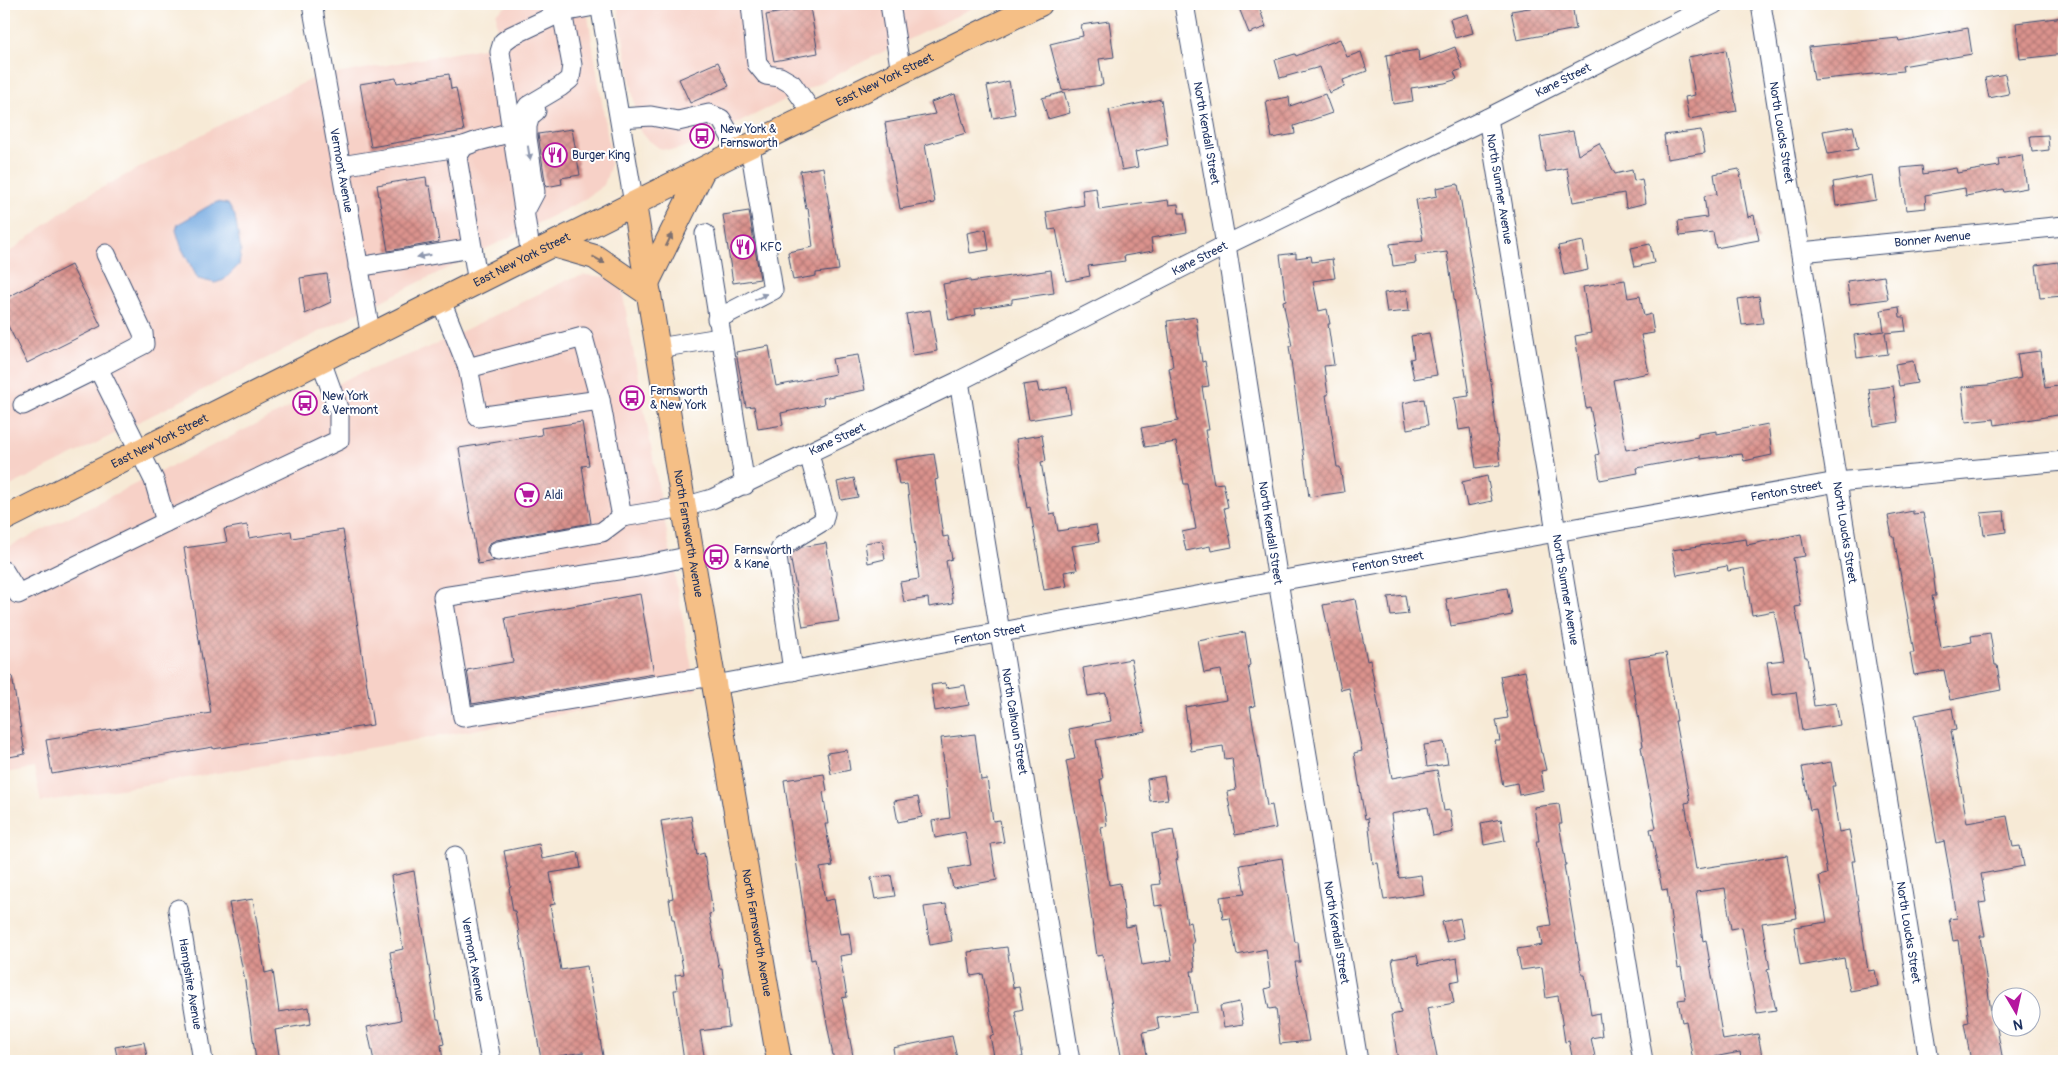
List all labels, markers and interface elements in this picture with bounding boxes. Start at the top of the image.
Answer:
street label: East New York Street [834,50,936,110]
street label: Kane Street [1533,60,1594,101]
street label: North Loucks Street [1765,80,1796,185]
street label: North Kendall Street [1190,81,1222,186]
place label: New York & Farnsworth [720,122,778,151]
bus stop icon: New York & Farnsworth [689,123,715,149]
street label: Vermont Avenue [326,127,356,214]
street label: North Sumner Avenue [1483,133,1516,246]
restaurant icon: Burger King [542,142,568,168]
one-way arrow [525,145,533,161]
place label: Burger King [572,148,630,163]
street label: Bonner Avenue [1894,228,1971,251]
street label: East New York Street [471,230,573,291]
one-way arrow [665,233,673,247]
restaurant icon: KFC [730,234,756,260]
street label: Kane Street [1169,238,1230,279]
place label: KFC [760,240,782,255]
one-way arrow [415,253,431,261]
one-way arrow [592,256,607,264]
one-way arrow [753,293,768,301]
place label: Farnsworth & New York [650,384,708,413]
bus stop icon: Farnsworth & New York [619,385,645,411]
place label: New York & Vermont [322,389,378,418]
bus stop icon: New York & Vermont [292,390,318,416]
street label: East New York Street [109,411,211,472]
street label: Kane Street [807,420,868,459]
street label: North Farnsworth Avenue [670,469,706,599]
street label: Fenton Street [1750,478,1824,505]
street label: North Kendall Street [1255,480,1285,586]
street label: North Loucks Street [1829,480,1860,585]
supermarket icon: Aldi [514,482,540,508]
place label: Aldi [544,488,563,503]
street label: North Sumner Avenue [1549,533,1582,646]
place label: Farnsworth & Kane [734,543,792,572]
bus stop icon: Farnsworth & Kane [703,544,729,570]
street label: Fenton Street [1351,548,1425,576]
street label: Fenton Street [952,621,1027,649]
street label: North Calhoun Street [998,667,1030,776]
street label: North Farnsworth Avenue [738,868,775,998]
street label: North Kendall Street [1320,880,1352,985]
street label: North Loucks Street [1893,880,1924,985]
street label: Vermont Avenue [458,916,487,1003]
street label: Hampshire Avenue [175,937,205,1031]
north arrow [1990,988,2040,1038]
text: N [2012,1015,2024,1033]

